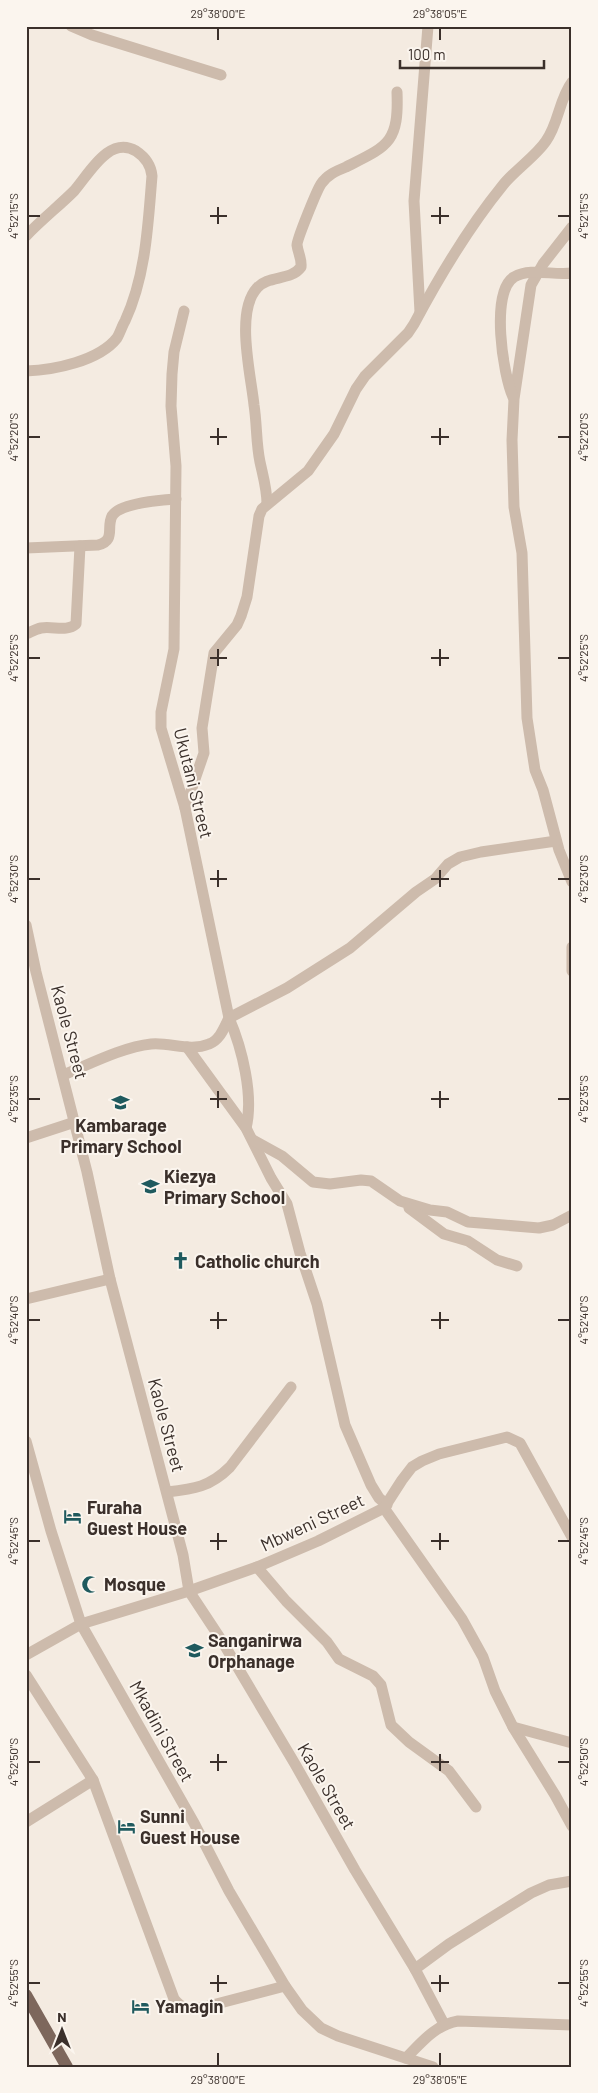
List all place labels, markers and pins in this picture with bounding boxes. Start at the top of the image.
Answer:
school or university icon: Kambarage Primary School [111,1092,131,1112]
place label: Kambarage Primary School [60,1114,182,1157]
place label: Kiezya Primary School [164,1165,285,1208]
school or university icon: Kiezya Primary School [140,1176,160,1196]
place label: Catholic church [195,1250,320,1272]
church icon: Catholic church [171,1251,191,1271]
place label: Furaha Guest House [87,1496,187,1539]
hotel icon: Furaha Guest House [63,1507,83,1527]
place label: Mosque [104,1573,166,1595]
mosque icon: Mosque [80,1574,100,1594]
place label: Sanganirwa Orphanage [208,1629,302,1672]
school or university icon: Sanganirwa Orphanage [184,1640,204,1660]
place label: Sunni Guest House [140,1805,240,1848]
hotel icon: Sunni Guest House [116,1816,136,1836]
place label: Yamagin [155,1995,223,2017]
hotel icon: Yamagin [131,1996,151,2016]

